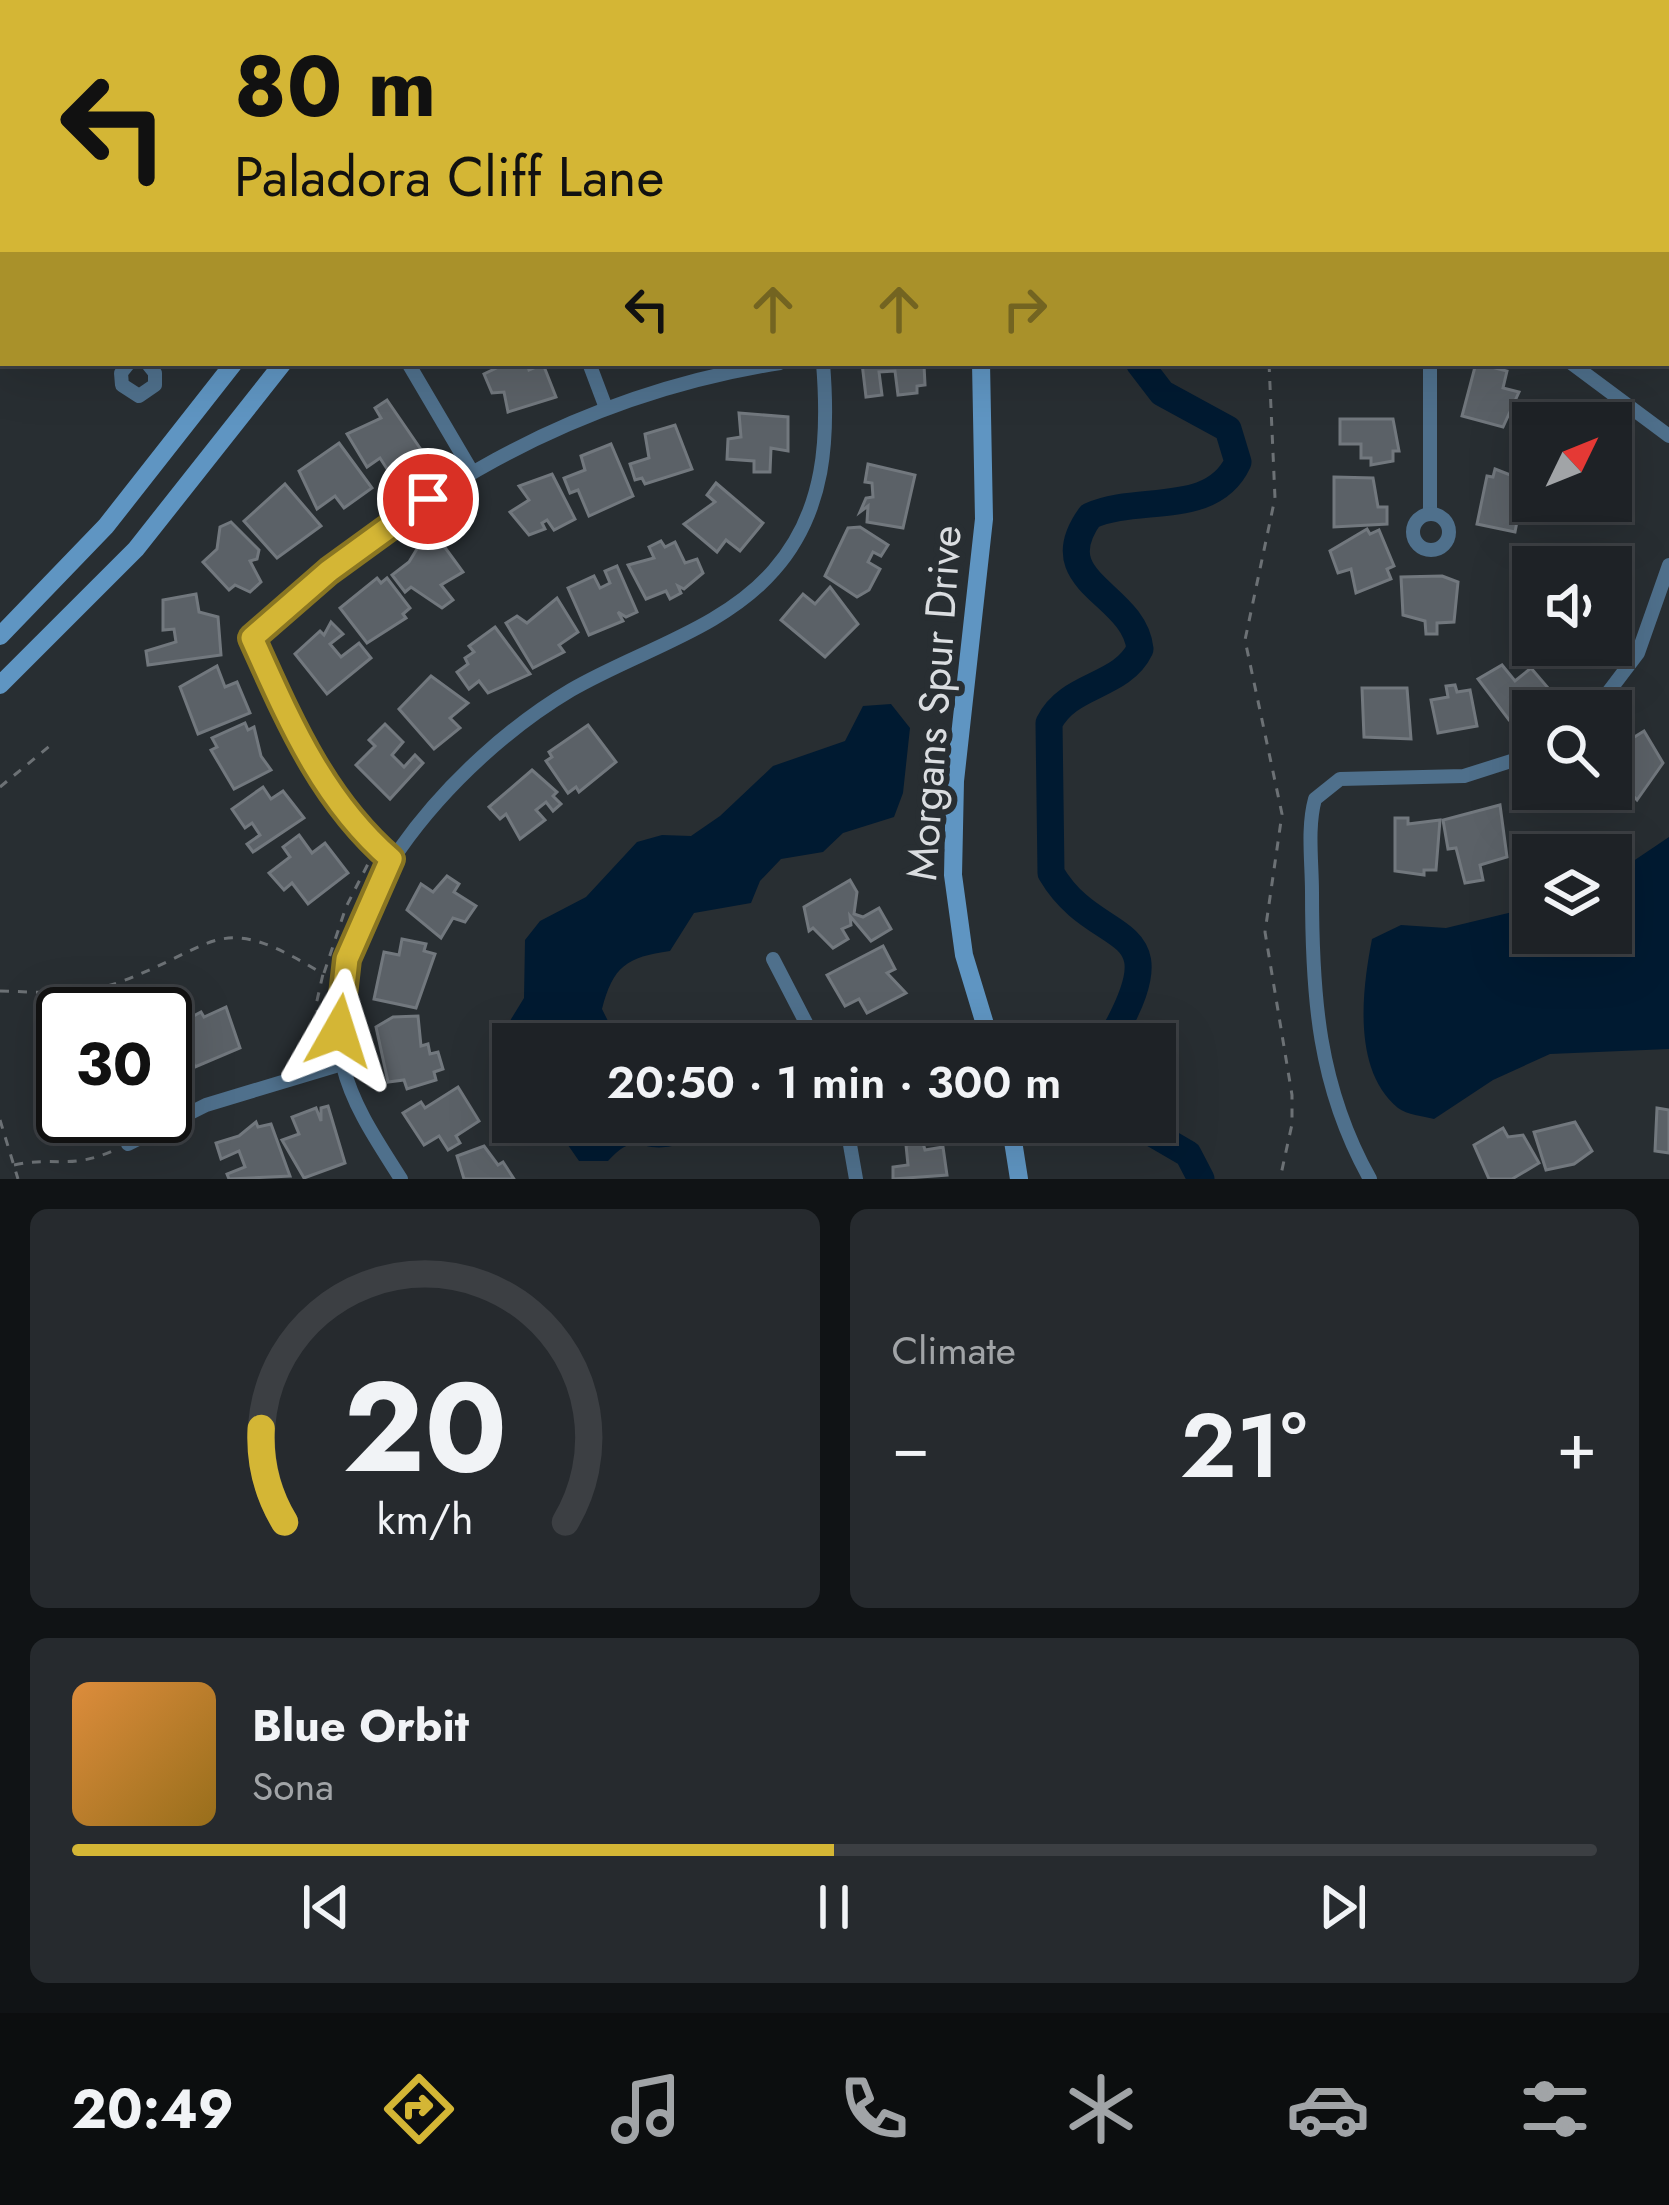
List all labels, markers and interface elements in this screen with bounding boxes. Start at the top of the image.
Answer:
text: 80 m [234,26,436,148]
icon: left [36,48,192,204]
text: Paladora Cliff Lane [234,138,664,216]
icon: left [614,276,680,342]
icon: ahead [740,276,806,342]
icon: ahead [866,276,932,342]
icon: right [992,276,1058,342]
north arrow [1512,402,1632,522]
map controls [1512,402,1632,954]
pin [377,448,479,550]
icon: arrive [395,466,461,532]
street label: Morgans Spur Drive [891,523,977,883]
button: sound [1512,546,1632,666]
button: search [1512,690,1632,810]
button: layers [1512,834,1632,954]
position arrow [276,968,402,1094]
speed limit sign: 30 [36,987,192,1143]
text: 20:50 · 1 min · 300 m [607,1050,1061,1115]
text: Climate [892,1322,1016,1379]
text: 20 [343,1337,507,1518]
text: 21° [1180,1381,1307,1511]
text: − [892,1398,930,1494]
text: + [1556,1398,1597,1494]
text: km/h [376,1487,473,1549]
text: Blue Orbit [252,1693,469,1758]
text: Sona [252,1758,334,1815]
icon: previous [293,1874,359,1940]
icon: pause [801,1874,867,1940]
icon: next [1310,1874,1376,1940]
icon: directions [377,2067,461,2151]
icon: music [604,2067,688,2151]
icon: phone [832,2067,916,2151]
icon: climate [1059,2067,1143,2151]
icon: car [1286,2067,1370,2151]
icon: filters [1513,2067,1597,2151]
text: 20:49 [72,2070,234,2148]

